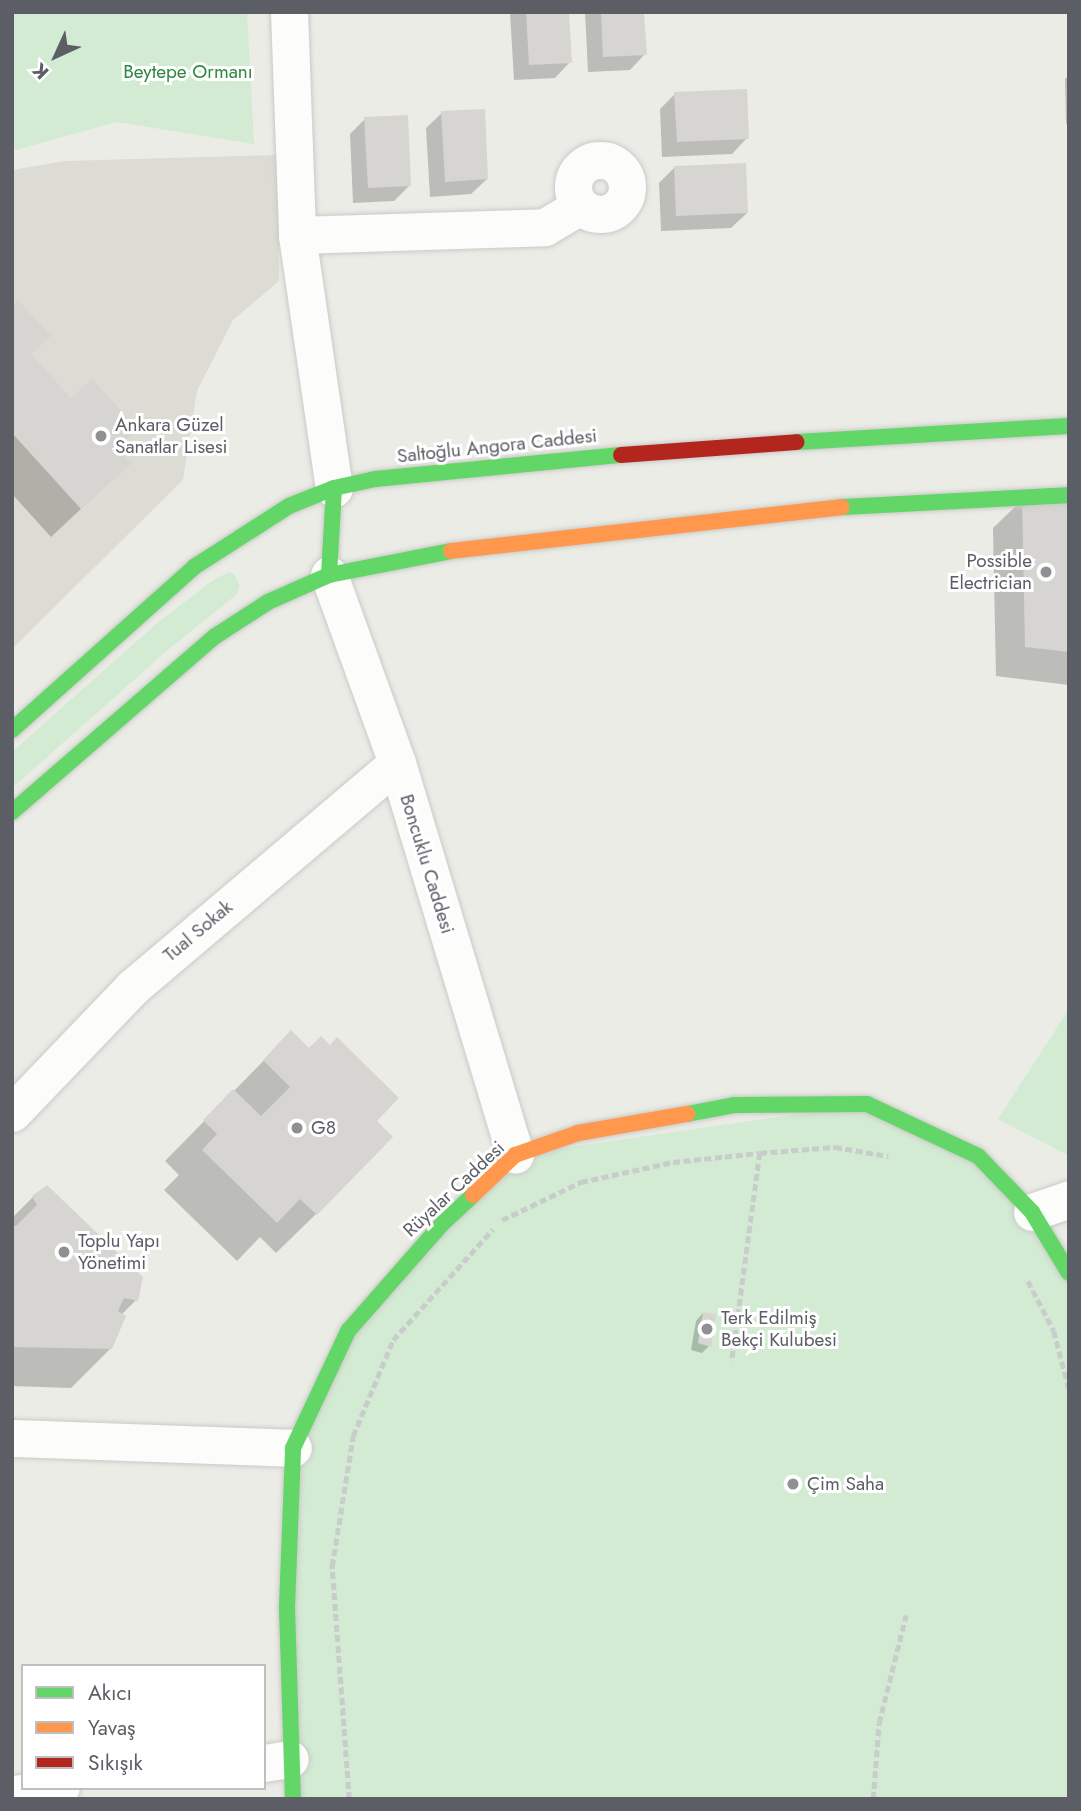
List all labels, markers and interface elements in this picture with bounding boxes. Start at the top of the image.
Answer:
north arrow [21,21,91,91]
text: K [27,57,55,85]
park label: Beytepe Ormanı [123,61,253,83]
place label: Ankara Güzel Sanatlar Lisesi [115,414,227,458]
street label: Saltoğlu Angora Caddesi [396,424,598,468]
marker: Ankara Güzel Sanatlar Lisesi [93,428,109,444]
place label: Possible Electrician [949,550,1032,594]
marker: Possible Electrician [1038,564,1054,580]
street label: Boncuklu Caddesi [395,792,459,936]
street label: Tual Sokak [159,896,237,966]
place label: G8 [311,1117,336,1139]
marker: G8 [289,1120,305,1136]
street label: Rüyalar Caddesi [399,1136,509,1242]
place label: Toplu Yapı Yönetimi [78,1230,160,1274]
marker: Toplu Yapı Yönetimi [56,1244,72,1260]
place label: Terk Edilmiş Bekçi Kulubesi [721,1307,837,1351]
marker: Terk Edilmiş Bekçi Kulubesi [699,1321,715,1337]
place label: Çim Saha [807,1473,884,1495]
marker: Çim Saha [785,1476,801,1492]
legend [21,1664,266,1790]
text: Akıcı [88,1678,132,1708]
text: Yavaş [88,1713,135,1743]
text: Sıkışık [88,1748,143,1778]

